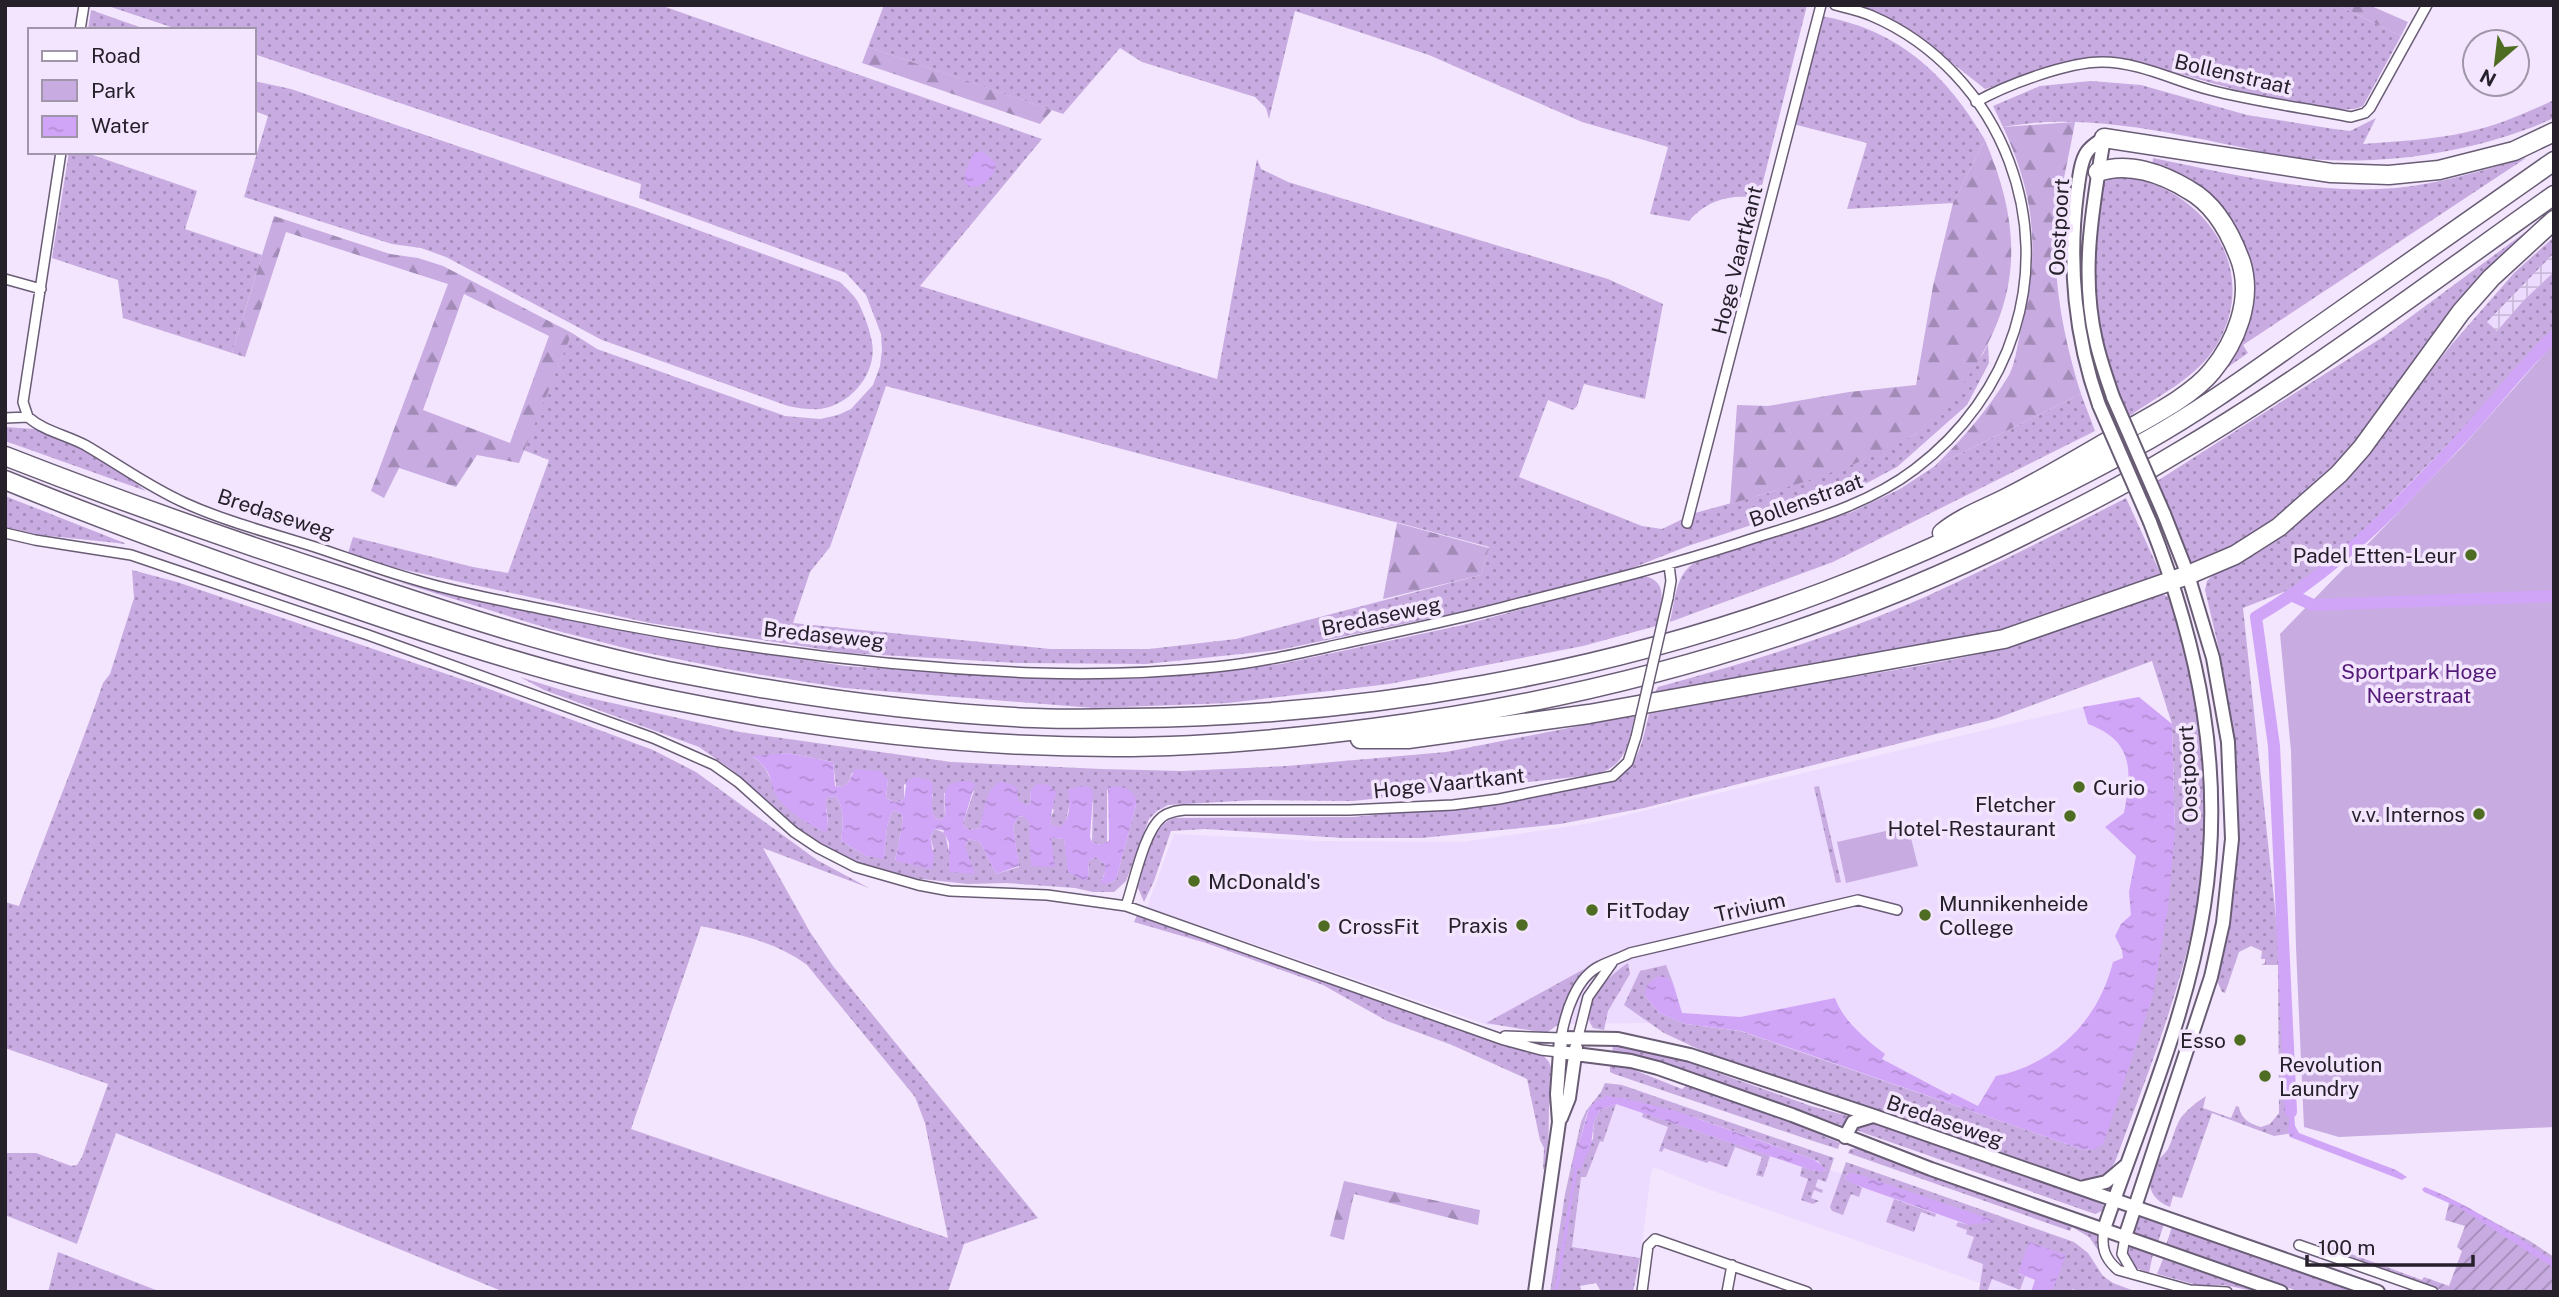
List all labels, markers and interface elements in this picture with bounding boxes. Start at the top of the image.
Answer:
legend [28,28,256,154]
north arrow [2461,28,2531,98]
text: Road [91,43,141,68]
street label: Bollenstraat [2172,48,2294,100]
text: N [2476,65,2500,91]
text: Park [91,78,136,103]
text: Water [91,113,149,138]
street label: Oostpoort [2044,177,2074,277]
street label: Hoge Vaartkant [1706,183,1768,337]
street label: Bollenstraat [1746,468,1866,532]
street label: Bredaseweg [214,483,338,545]
place label: Padel Etten-Leur [2293,543,2457,568]
marker: Padel Etten-Leur [2463,547,2479,563]
street label: Bredaseweg [1319,591,1443,641]
street label: Bredaseweg [762,616,886,654]
park label: Sportpark Hoge Neerstraat [2341,659,2497,708]
street label: Oostpoort [2173,724,2203,824]
street label: Hoge Vaartkant [1372,763,1526,803]
place label: Curio [2093,775,2145,800]
marker: Curio [2071,779,2087,795]
place label: Fletcher Hotel-Restaurant [1888,792,2056,841]
place label: v.v. Internos [2351,802,2465,827]
marker: v.v. Internos [2471,806,2487,822]
marker: Fletcher Hotel-Restaurant [2062,808,2078,824]
place label: McDonald's [1208,869,1320,894]
marker: McDonald's [1186,873,1202,889]
street label: Trivium [1712,887,1788,927]
place label: Munnikenheide College [1939,891,2088,940]
place label: FitToday [1606,898,1690,923]
marker: FitToday [1584,902,1600,918]
marker: Munnikenheide College [1917,907,1933,923]
place label: Praxis [1448,913,1508,938]
place label: CrossFit [1338,914,1419,939]
marker: Praxis [1514,917,1530,933]
marker: CrossFit [1316,918,1332,934]
place label: Esso [2180,1028,2226,1053]
marker: Esso [2232,1032,2248,1048]
place label: Revolution Laundry [2279,1052,2382,1101]
marker: Revolution Laundry [2257,1068,2273,1084]
street label: Bredaseweg [1883,1089,2007,1153]
scale bar [2307,1224,2473,1268]
text: 100 m [2318,1235,2375,1260]

